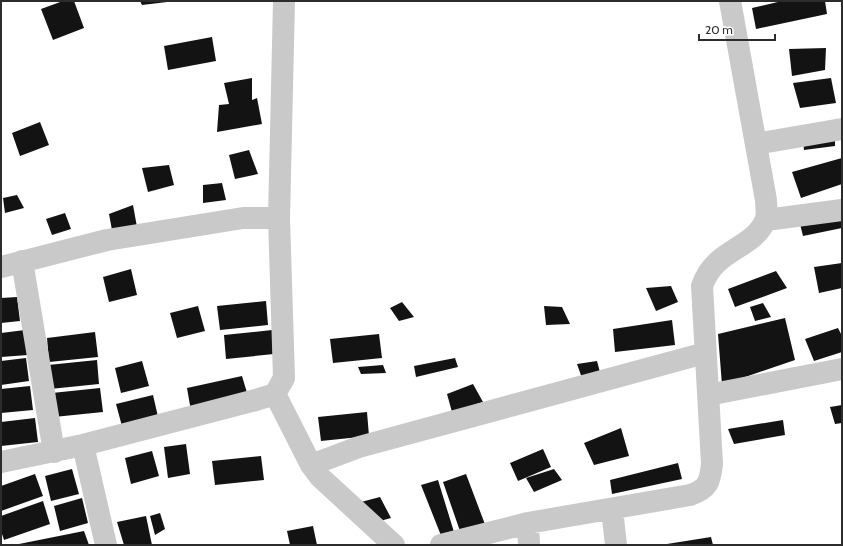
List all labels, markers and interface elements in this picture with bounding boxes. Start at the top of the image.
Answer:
scale bar [699,16,775,42]
text: 20 m [705,22,733,37]

